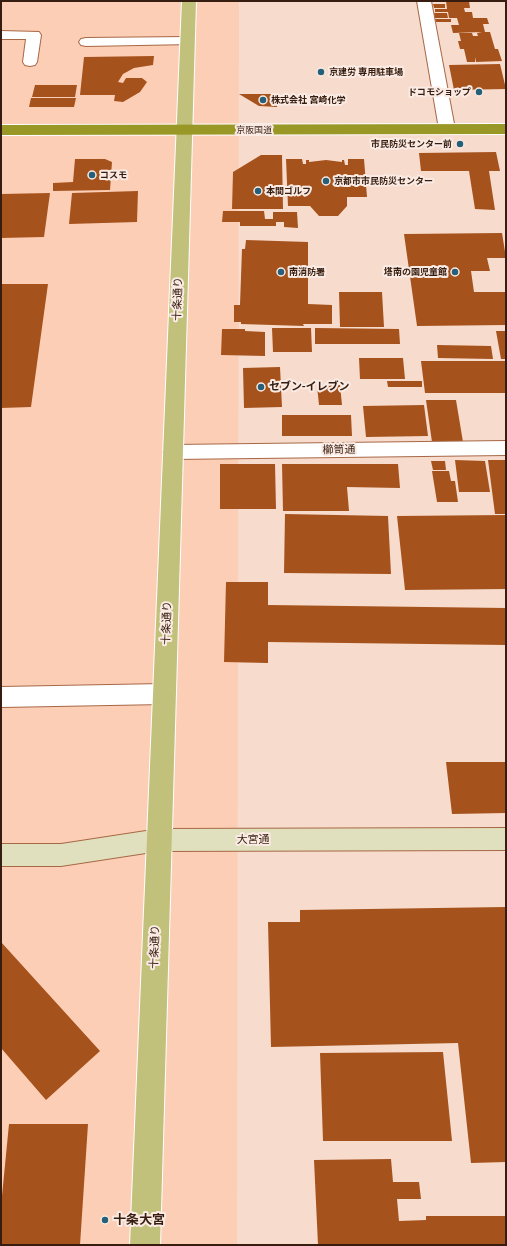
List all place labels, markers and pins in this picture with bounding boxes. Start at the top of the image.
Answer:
marker: 京建労 専用駐車場 [316,67,326,77]
place label: 京建労 専用駐車場 [329,67,403,77]
place label: ドコモショップ [408,87,471,97]
marker: ドコモショップ [474,87,484,97]
marker: 株式会社 宮崎化学 [258,95,268,105]
place label: 株式会社 宮崎化学 [271,95,345,105]
place label: 市民防災センター前 [371,139,452,149]
marker: 市民防災センター前 [455,139,465,149]
marker: コスモ [87,170,97,180]
place label: コスモ [100,170,127,180]
marker: 京都市市民防災センター [321,176,331,186]
place label: 京都市市民防災センター [334,176,433,186]
marker: 本間ゴルフ [253,186,263,196]
place label: 本間ゴルフ [266,186,311,196]
marker: 南消防署 [276,267,286,277]
place label: 南消防署 [289,267,325,277]
place label: 塔南の園児童館 [384,267,447,277]
marker: 塔南の園児童館 [450,267,460,277]
place label: セブン-イレブン [269,380,349,394]
marker: セブン-イレブン [256,382,266,392]
place label: 十条大宮 [113,1212,165,1228]
marker: 十条大宮 [100,1215,110,1225]

